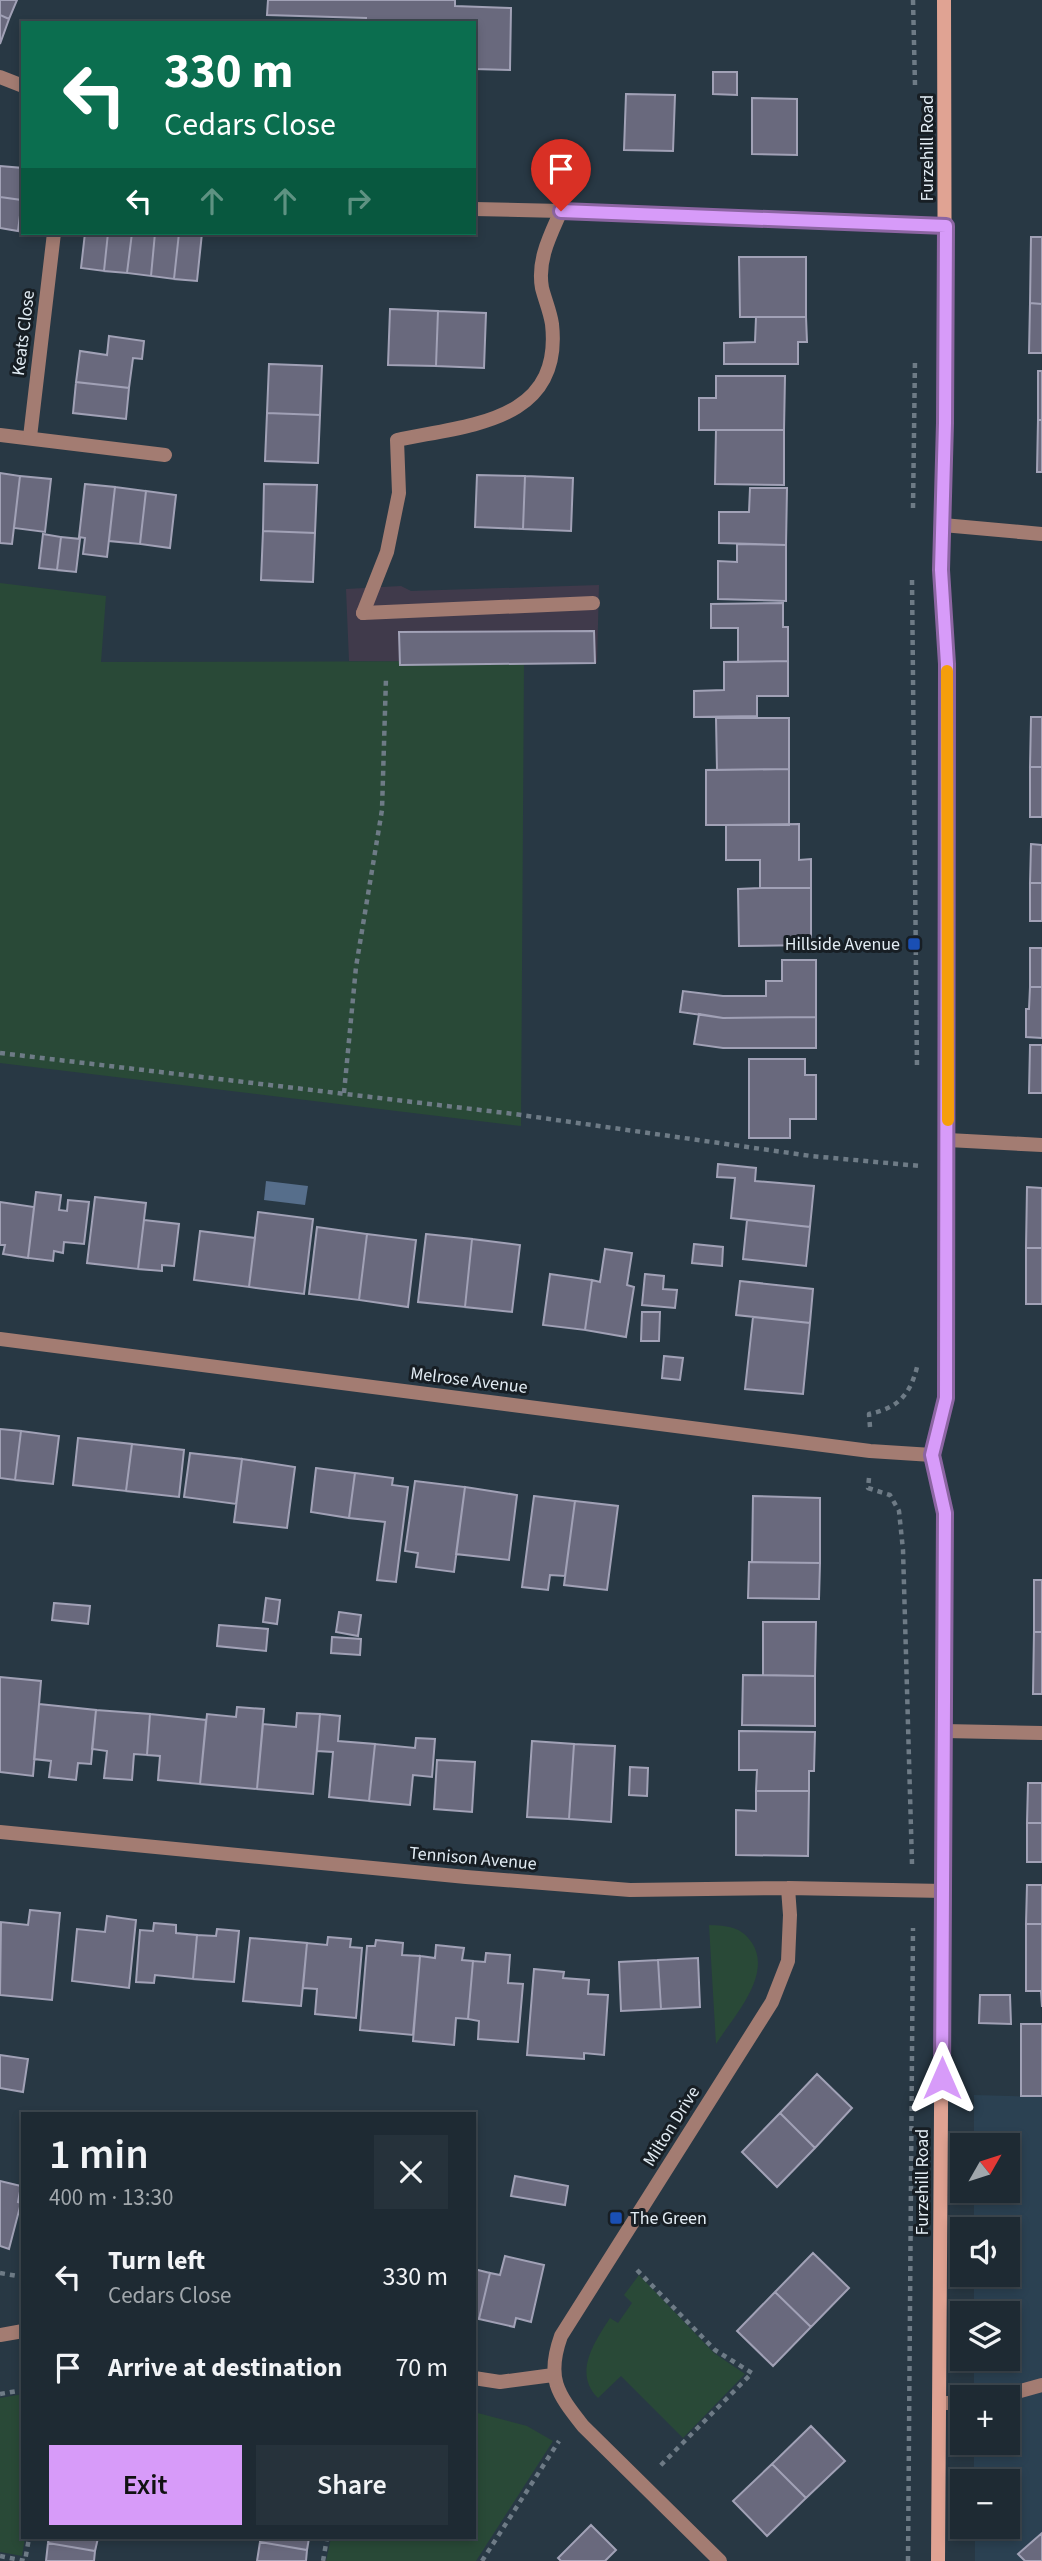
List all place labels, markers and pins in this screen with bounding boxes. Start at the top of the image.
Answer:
pin [531,139,591,211]
place label: Hillside Avenue [785,932,900,957]
marker: Hillside Avenue [906,936,922,952]
place label: The Green [630,2206,707,2231]
marker: The Green [608,2210,624,2226]

